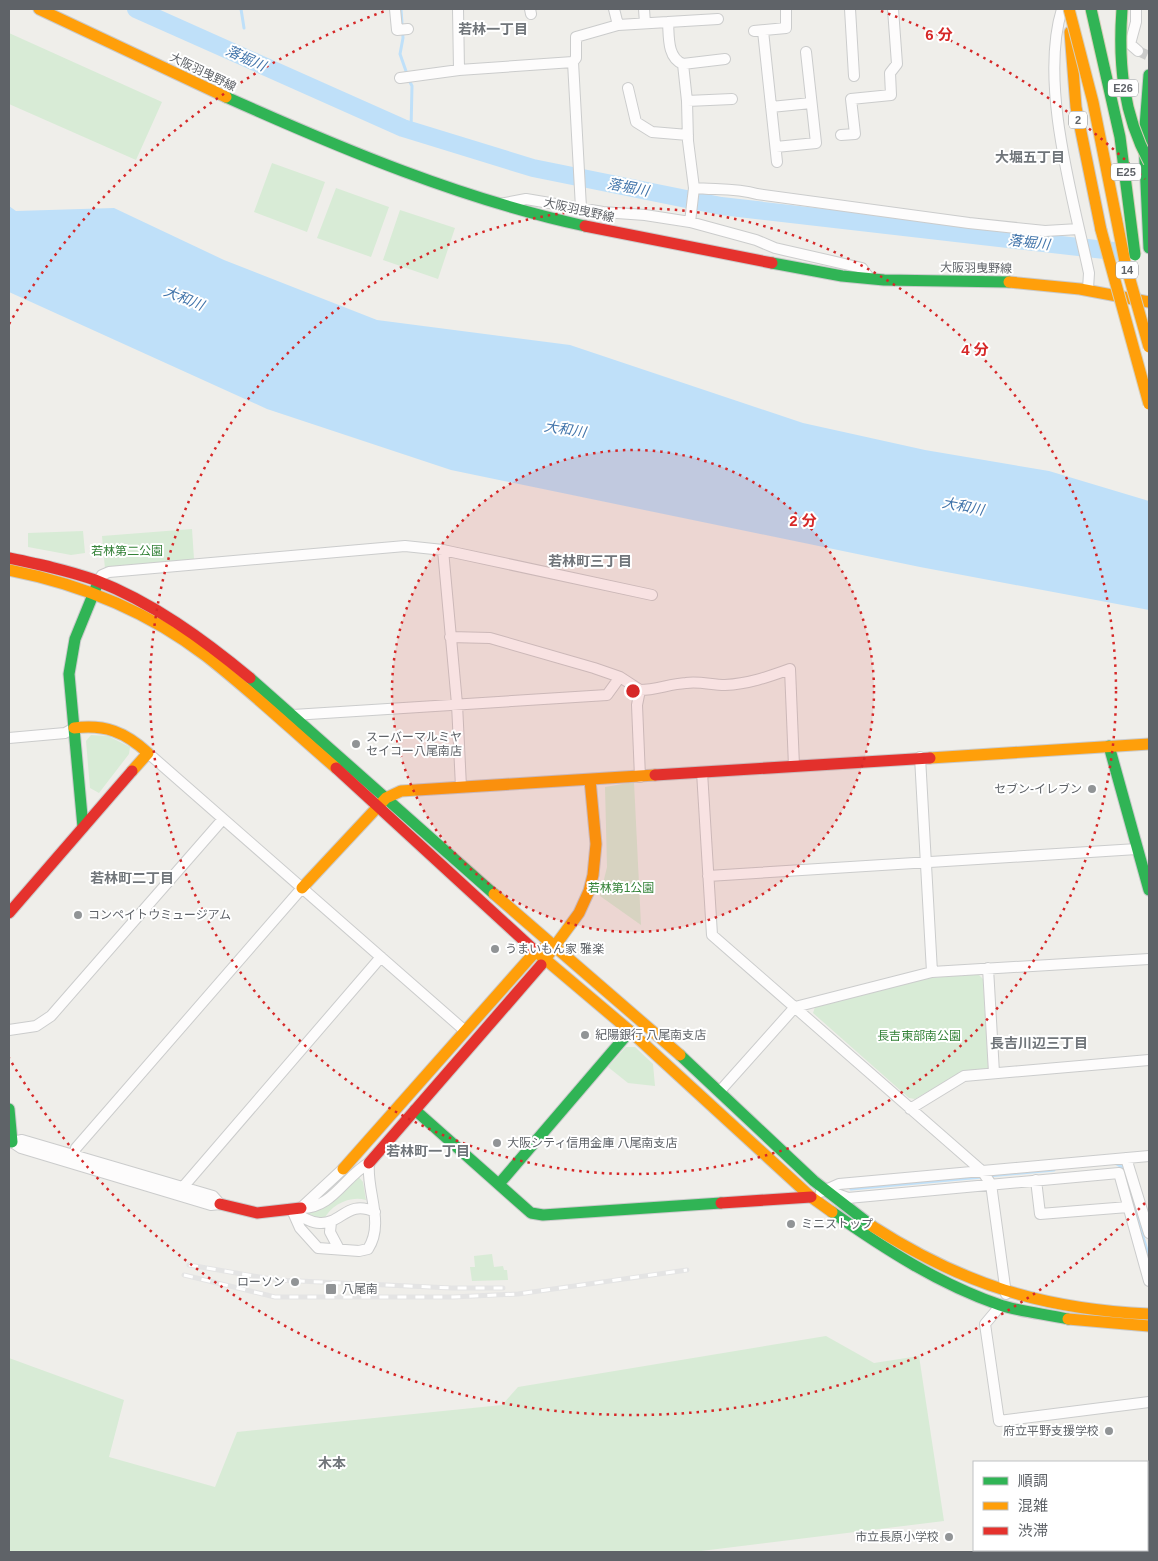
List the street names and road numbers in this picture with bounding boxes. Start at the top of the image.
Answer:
street label: 大阪羽曳野線 [168,50,238,94]
road number: E26 [1108,80,1138,96]
road number: 2 [1069,112,1087,128]
road number: E25 [1111,163,1141,180]
street label: 大阪羽曳野線 [542,195,616,225]
street label: 大阪羽曳野線 [940,260,1012,276]
road number: 14 [1116,262,1138,278]

